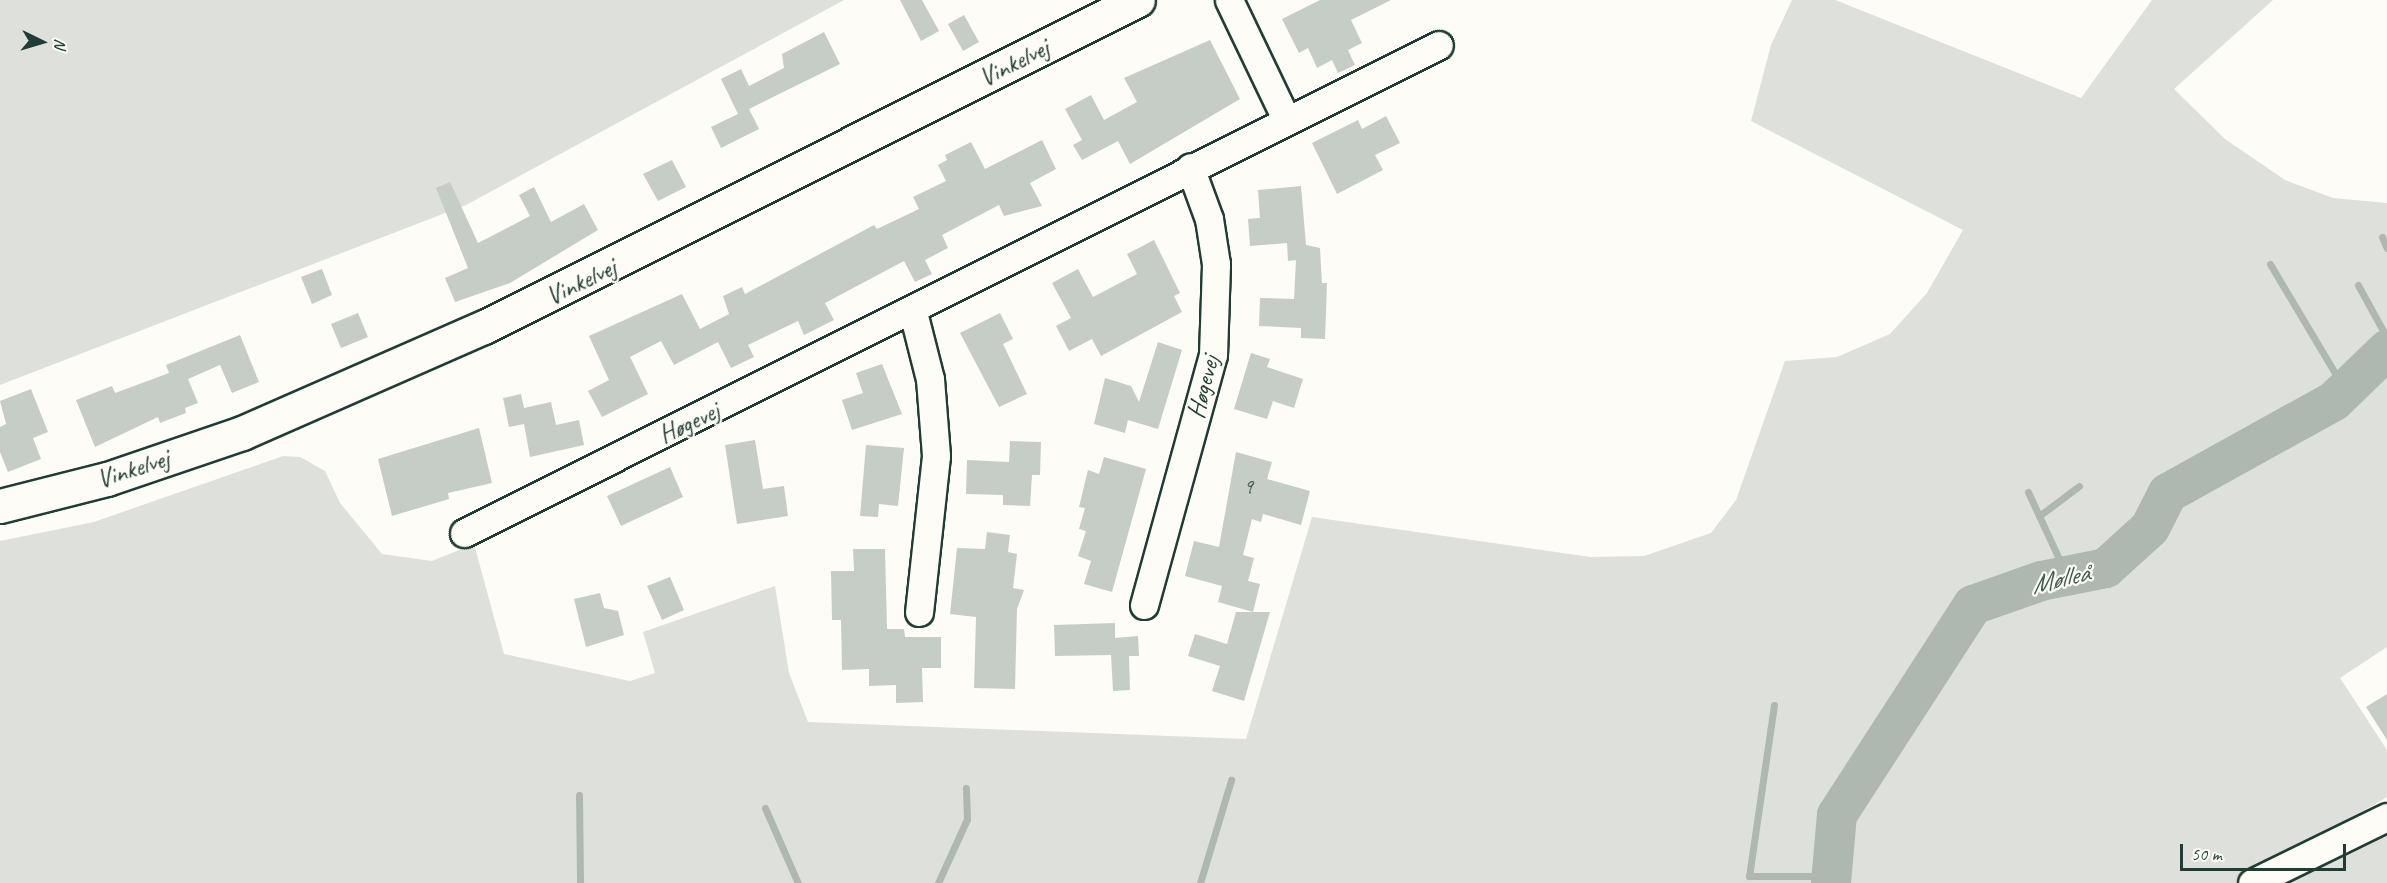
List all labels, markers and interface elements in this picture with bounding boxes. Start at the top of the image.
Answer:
north arrow [12,12,72,72]
street label: Vinkelvej [974,32,1054,94]
text: N [50,38,70,49]
street label: Vinkelvej [541,252,621,312]
street label: Høgevej [1180,352,1226,422]
street label: Høgevej [653,395,725,451]
street label: Vinkelvej [93,443,173,495]
house number: 9 [1243,474,1253,500]
water label: Mølleå [2028,557,2092,601]
scale bar [2183,832,2350,870]
text: 50 m [2191,843,2222,865]

